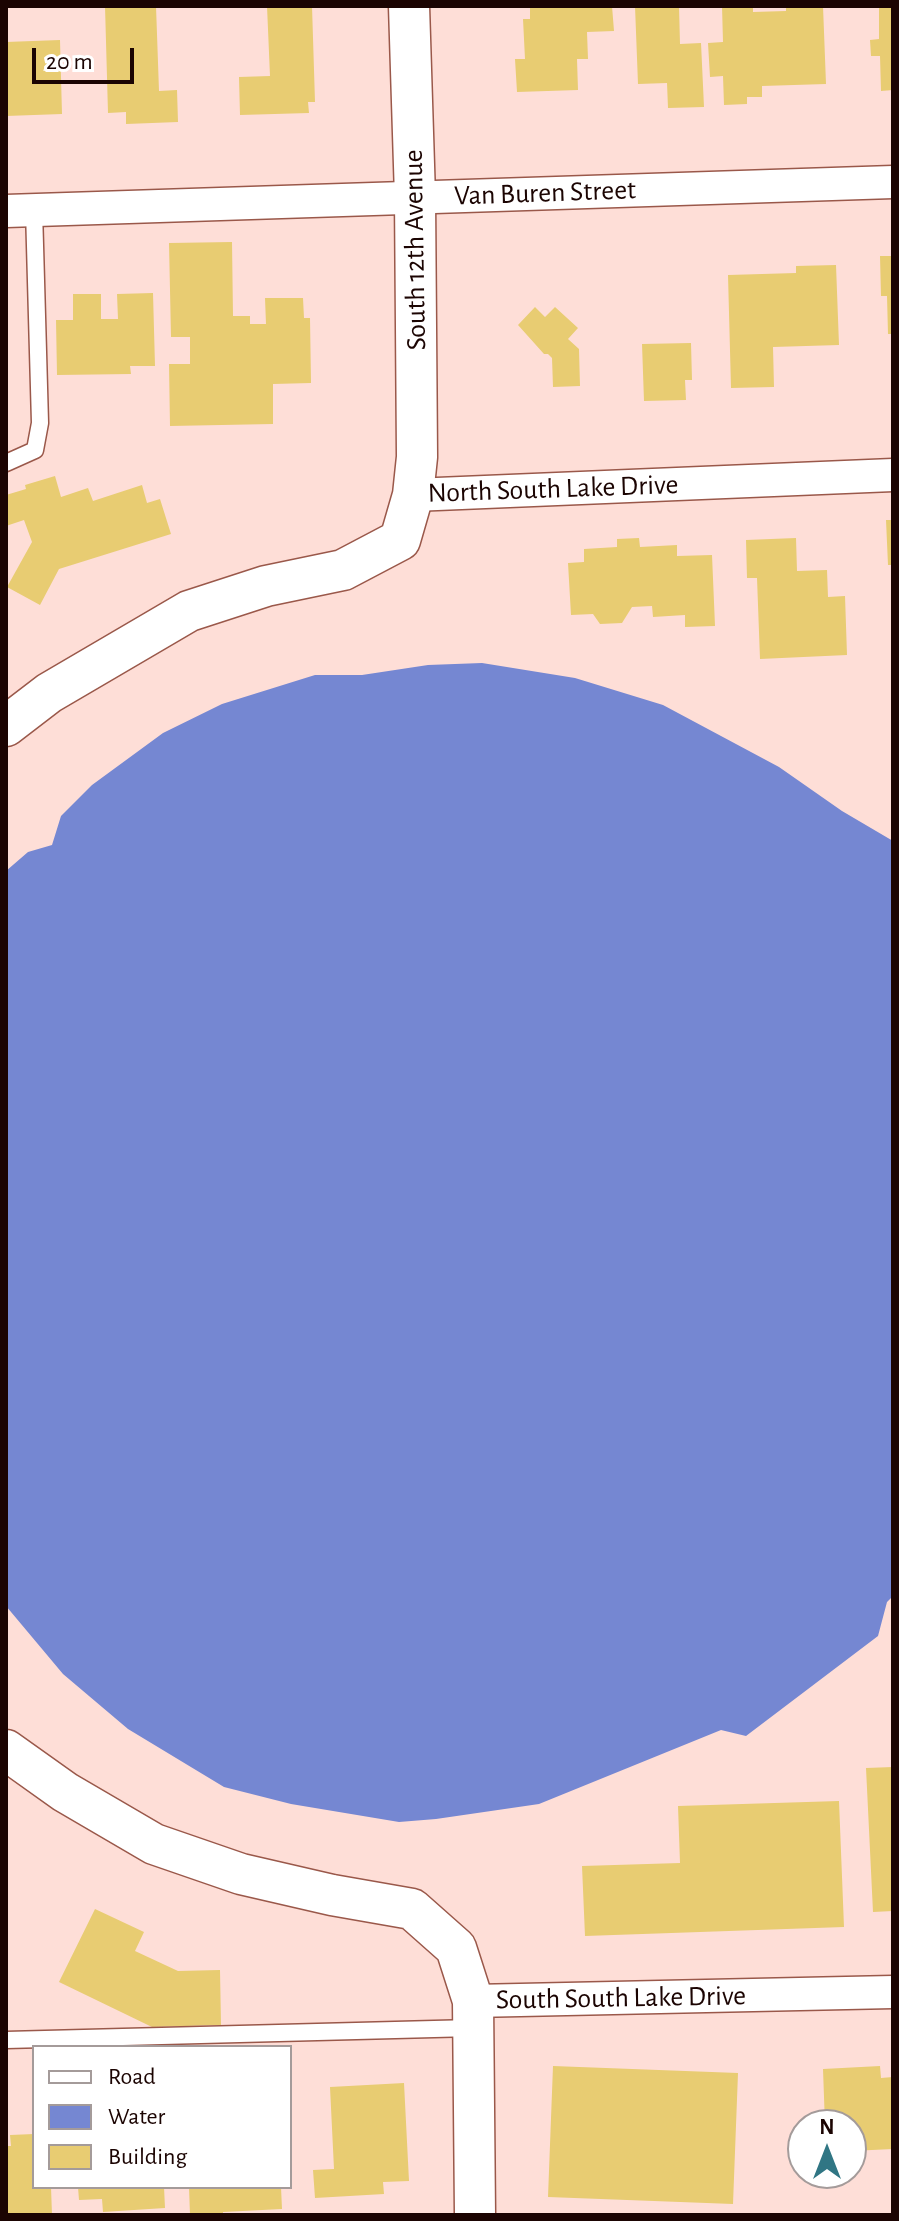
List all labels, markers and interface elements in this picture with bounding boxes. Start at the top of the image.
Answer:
scale bar [36,32,138,82]
text: 20 m [46,50,93,74]
street label: South 12th Avenue [396,149,434,351]
street label: Van Buren Street [453,173,637,213]
street label: North South Lake Drive [427,468,679,510]
street label: South South Lake Drive [496,1979,746,2017]
legend [32,2045,292,2189]
text: Road [108,2065,156,2089]
text: Water [108,2105,165,2129]
north arrow [787,2109,867,2189]
text: N [819,2116,835,2138]
text: Building [108,2145,187,2169]

